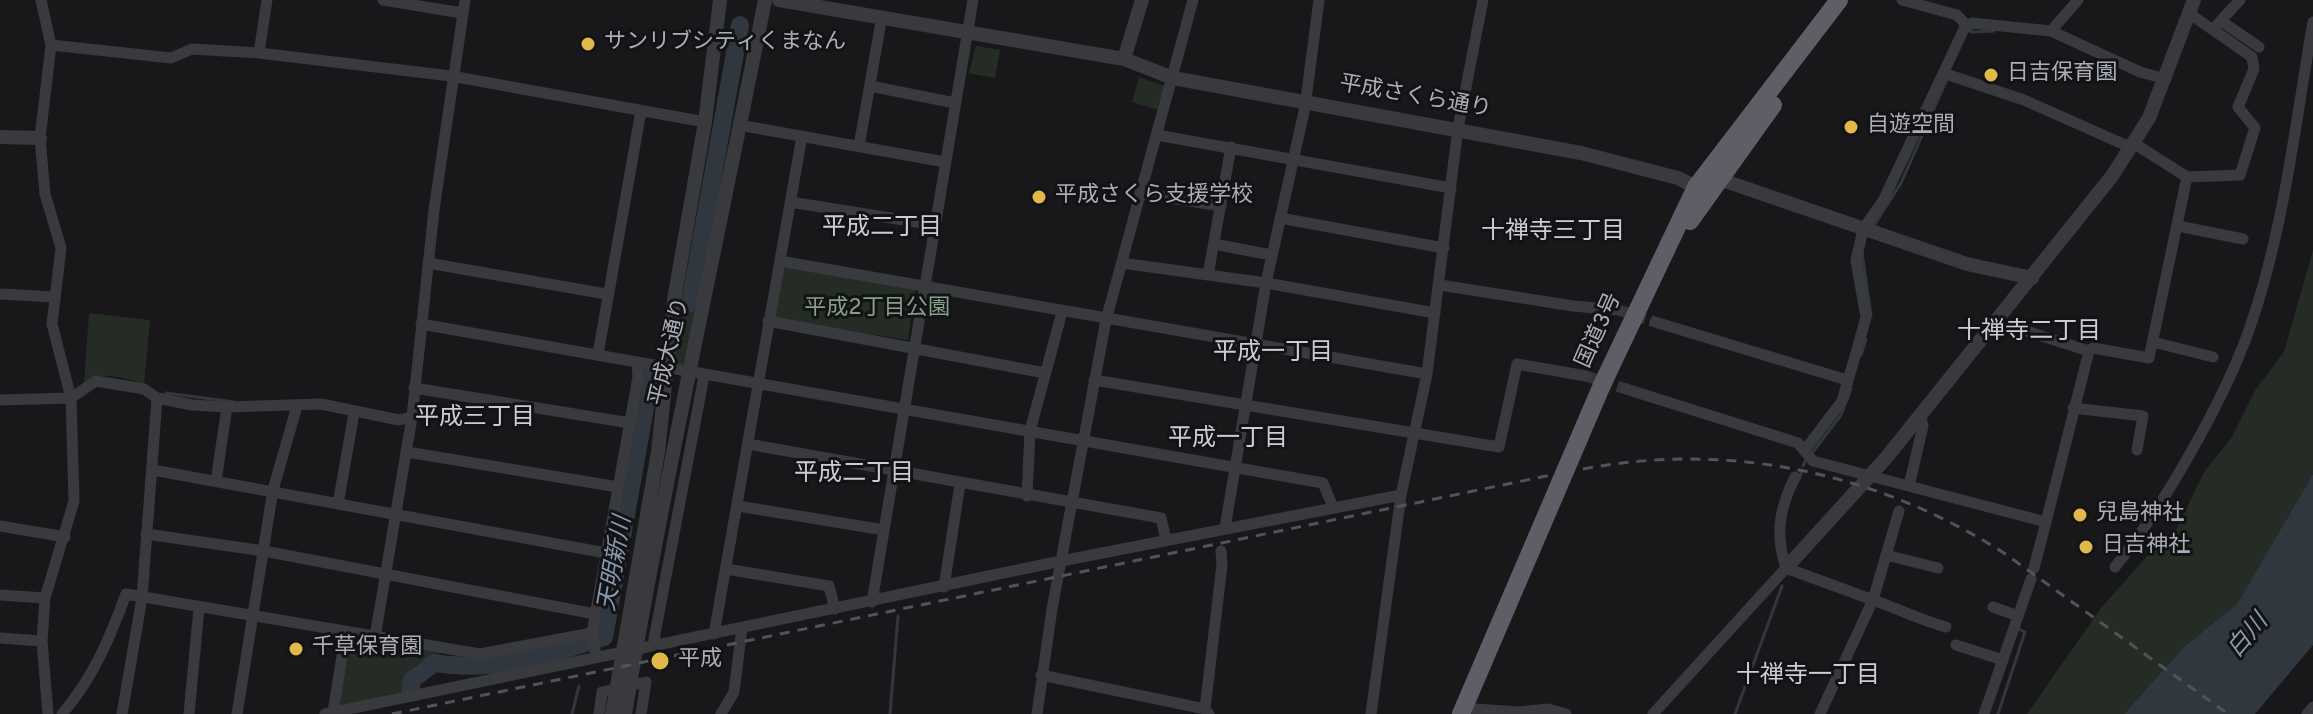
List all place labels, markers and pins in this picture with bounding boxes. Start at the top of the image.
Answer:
place label: サンリブシティくまなん [604,31,846,57]
marker: サンリブシティくまなん [579,35,597,53]
place label: 日吉保育園 [2007,62,2117,88]
marker: 日吉保育園 [1982,66,2000,84]
place label: 自遊空間 [1867,114,1955,140]
marker: 自遊空間 [1842,118,1860,136]
place label: 平成さくら支援学校 [1055,184,1253,210]
marker: 平成さくら支援学校 [1030,188,1048,206]
place label: 兒島神社 [2096,502,2184,528]
marker: 兒島神社 [2071,506,2089,524]
place label: 日吉神社 [2102,534,2190,560]
marker: 日吉神社 [2077,538,2095,556]
place label: 千草保育園 [312,636,422,662]
marker: 千草保育園 [287,640,305,658]
place label: 平成 [678,648,722,674]
marker: 平成 [649,650,671,672]

